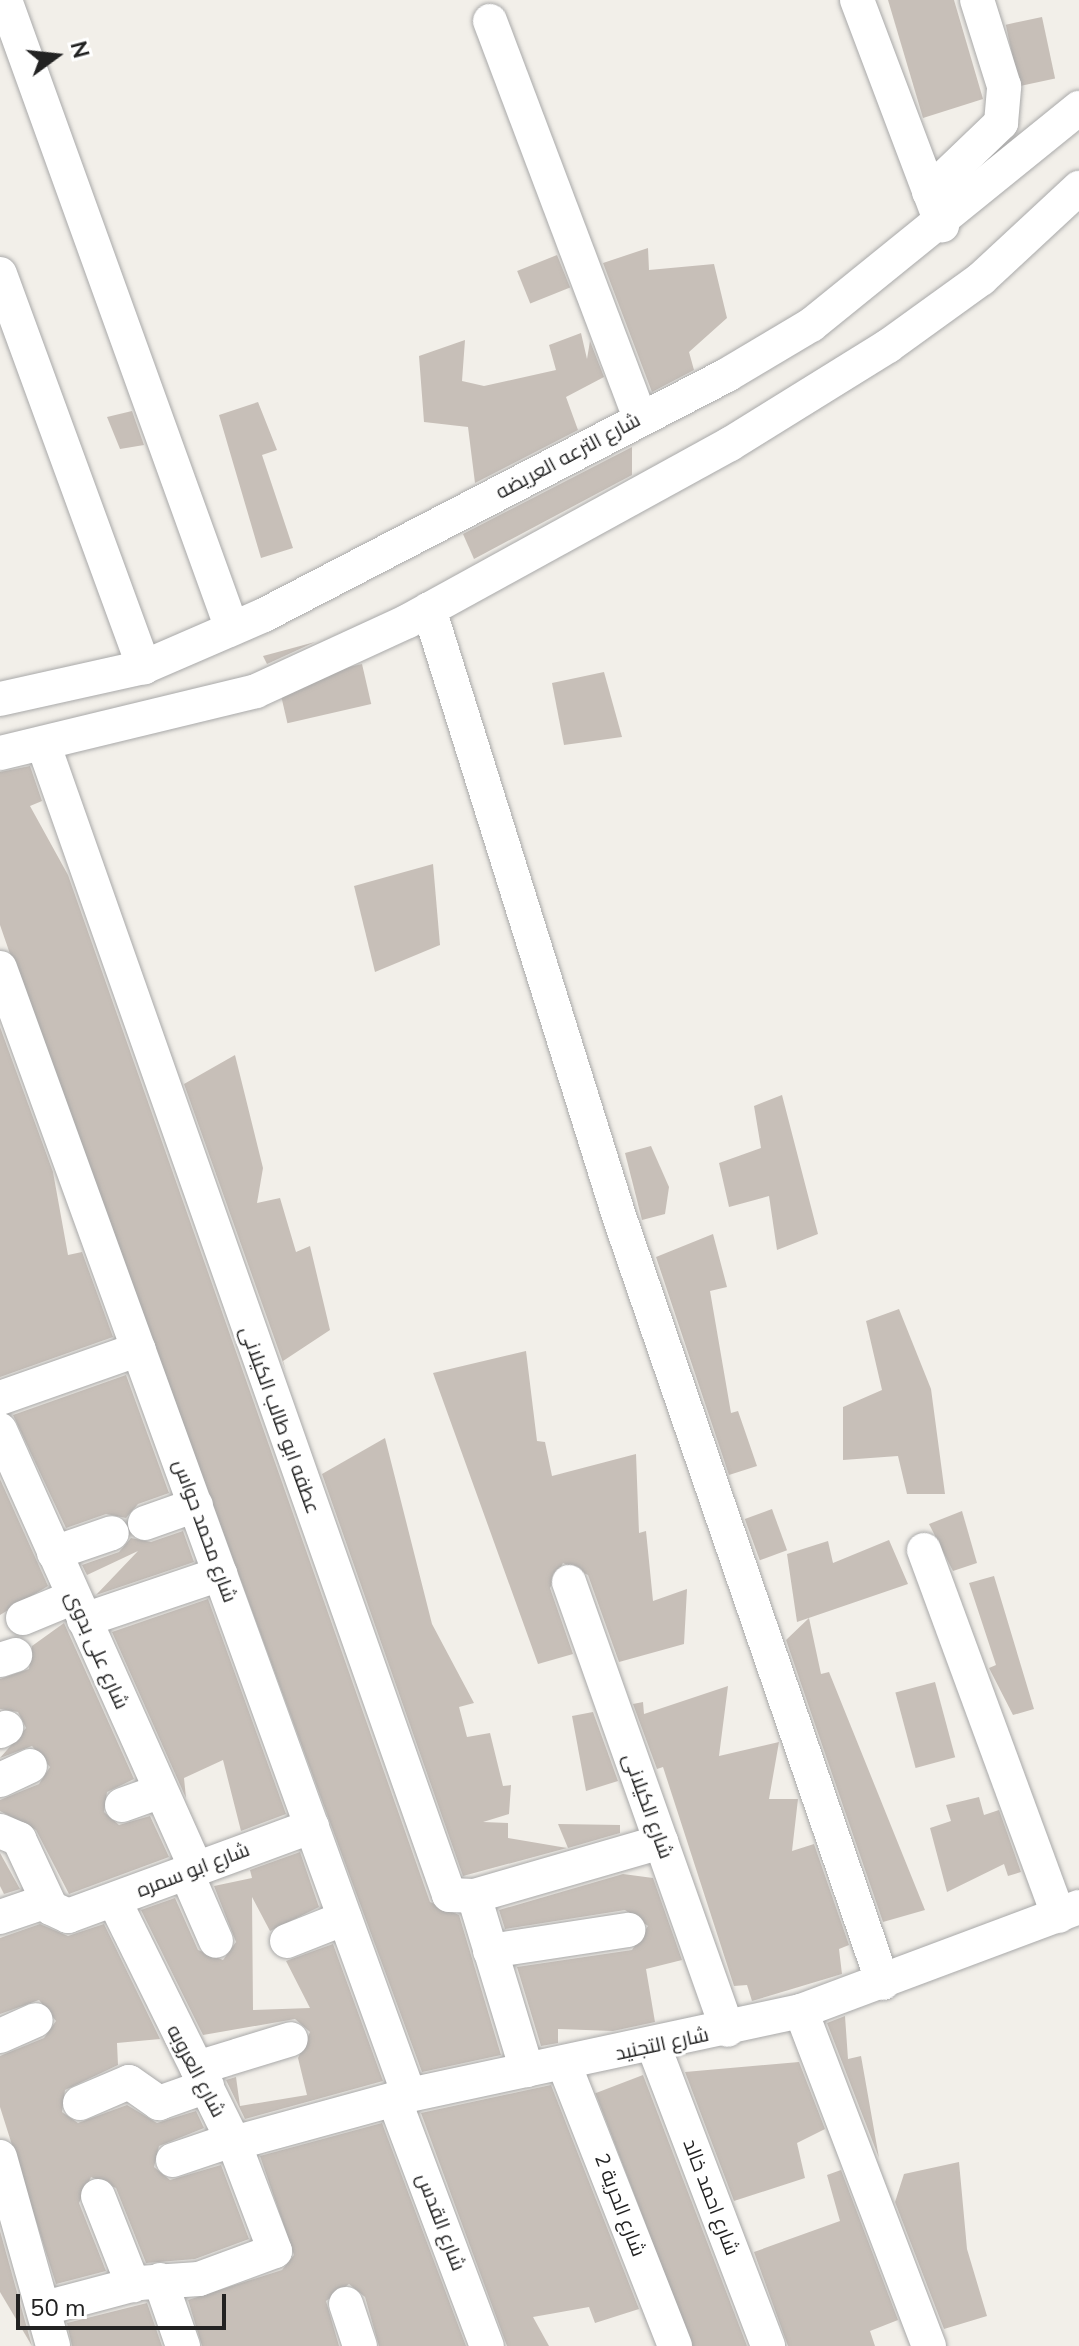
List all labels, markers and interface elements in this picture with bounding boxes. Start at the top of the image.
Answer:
north arrow [16,16,96,96]
text: N [63,38,96,62]
street label: شارع الترعه العريضه [492,408,644,504]
street label: عطفه ابو طالب الكيلانى [235,1323,325,1517]
street label: شارع محمد حواس [168,1456,242,1606]
street label: شارع على بدوى [60,1587,134,1713]
street label: شارع الكيلانى [618,1750,678,1862]
street label: شارع ابو سمره [133,1837,253,1903]
street label: شارع العروبه [162,2021,230,2121]
street label: شارع التجنيد [613,2022,711,2066]
street label: شارع احمد خالد [678,2135,744,2259]
street label: شارع الحرية 2 [589,2150,651,2260]
street label: شارع القدس [411,2170,471,2274]
scale bar [20,2278,230,2328]
text: 50 m [30,2292,86,2324]

